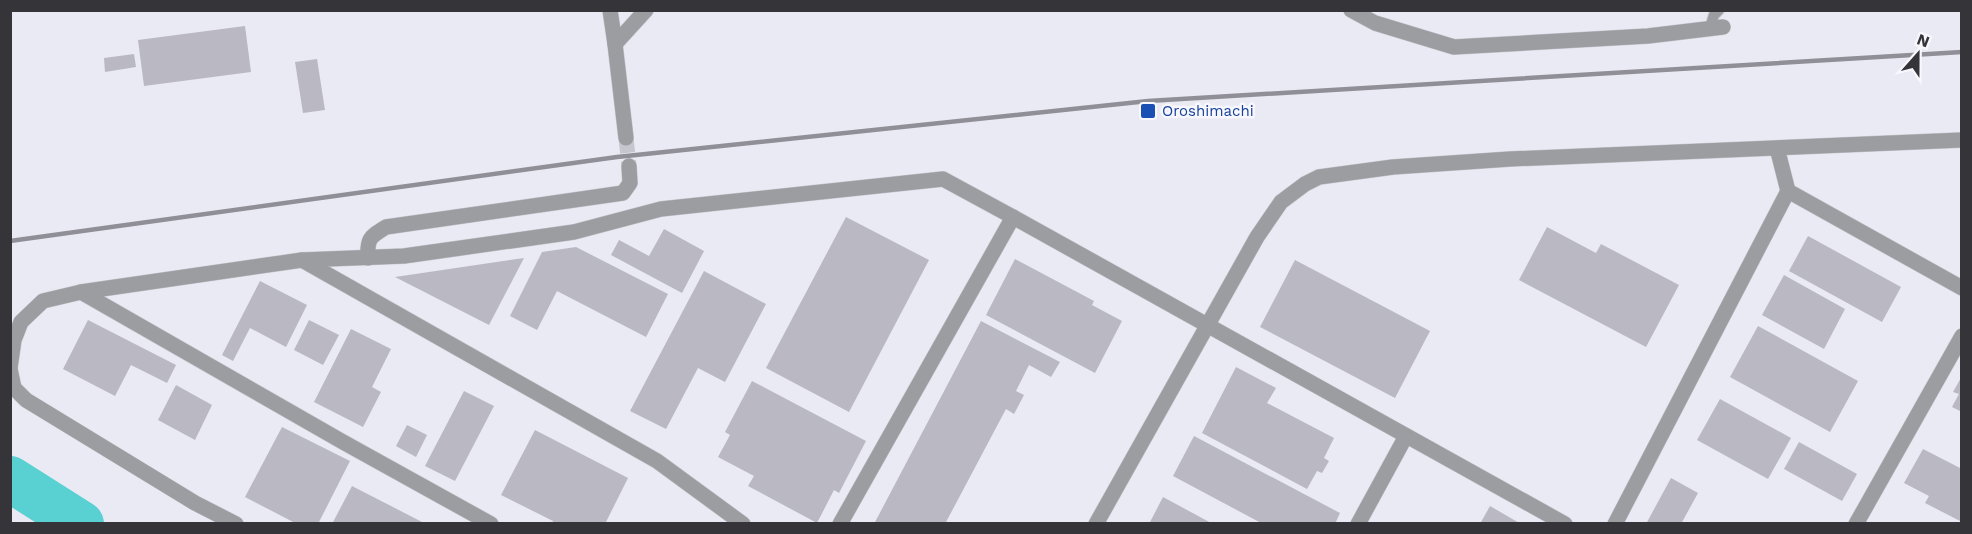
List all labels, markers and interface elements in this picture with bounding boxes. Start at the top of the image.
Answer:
north arrow [1888,24,1948,84]
text: N [1914,29,1932,51]
marker: Oroshimachi [1139,102,1157,120]
place label: Oroshimachi [1162,102,1254,120]

